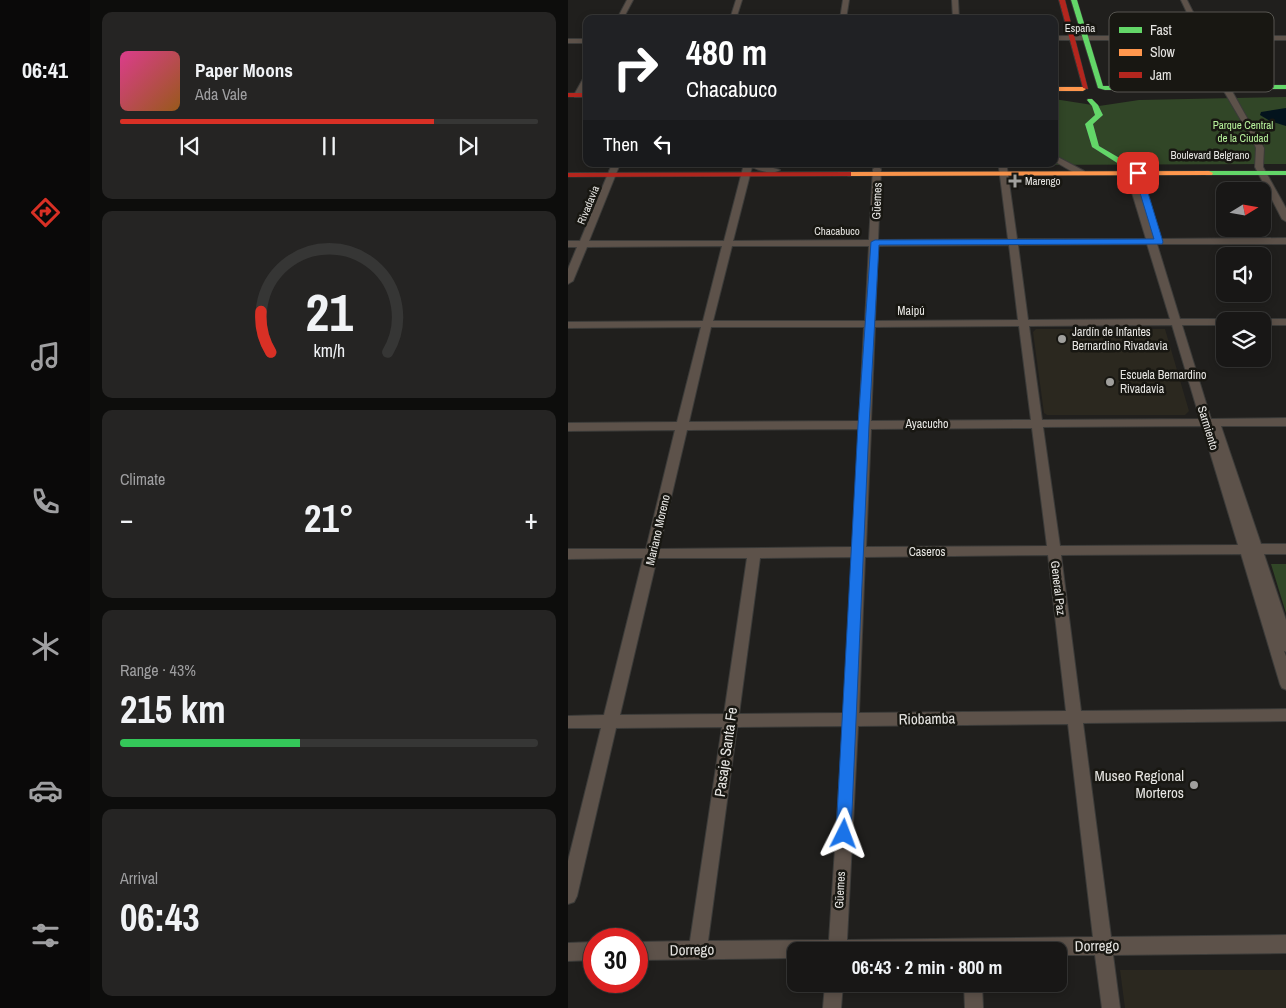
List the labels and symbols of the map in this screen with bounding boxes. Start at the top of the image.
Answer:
legend [1109,12,1274,92]
street label: España [1065,21,1095,35]
text: Fast [1150,21,1172,39]
text: Slow [1150,43,1176,61]
text: Jam [1150,66,1172,84]
park label: Parque Central de la Ciudad [1213,118,1273,145]
street label: Boulevard Belgrano [1170,148,1250,162]
pin [1117,152,1159,194]
place label: Marengo [1025,174,1061,188]
marker: Marengo [1009,175,1021,187]
street label: Güemes [868,182,886,220]
north arrow [1216,182,1270,238]
street label: Rivadavia [574,184,602,226]
street label: Chacabuco [814,224,860,238]
street label: Maipú [897,303,925,319]
place label: Jardín de Infantes Bernardino Rivadavia [1072,324,1168,354]
marker: Jardín de Infantes Bernardino Rivadavia [1056,333,1068,345]
place label: Escuela Bernardino Rivadavia [1120,367,1206,397]
marker: Escuela Bernardino Rivadavia [1104,376,1116,388]
street label: Sarmiento [1194,404,1222,452]
street label: Ayacucho [904,416,949,432]
street label: Mariano Moreno [642,493,674,567]
street label: Caseros [909,544,945,560]
street label: General Paz [1047,560,1069,616]
street label: Pasaje Santa Fe [709,706,742,798]
street label: Riobamba [898,708,956,729]
place label: Museo Regional Morteros [1094,765,1184,803]
marker: Museo Regional Morteros [1188,779,1200,791]
position arrow [817,807,869,859]
street label: Güemes [831,871,849,909]
speed limit sign: 30 [583,928,648,993]
street label: Dorrego [1075,935,1120,956]
street label: Dorrego [670,939,715,960]

